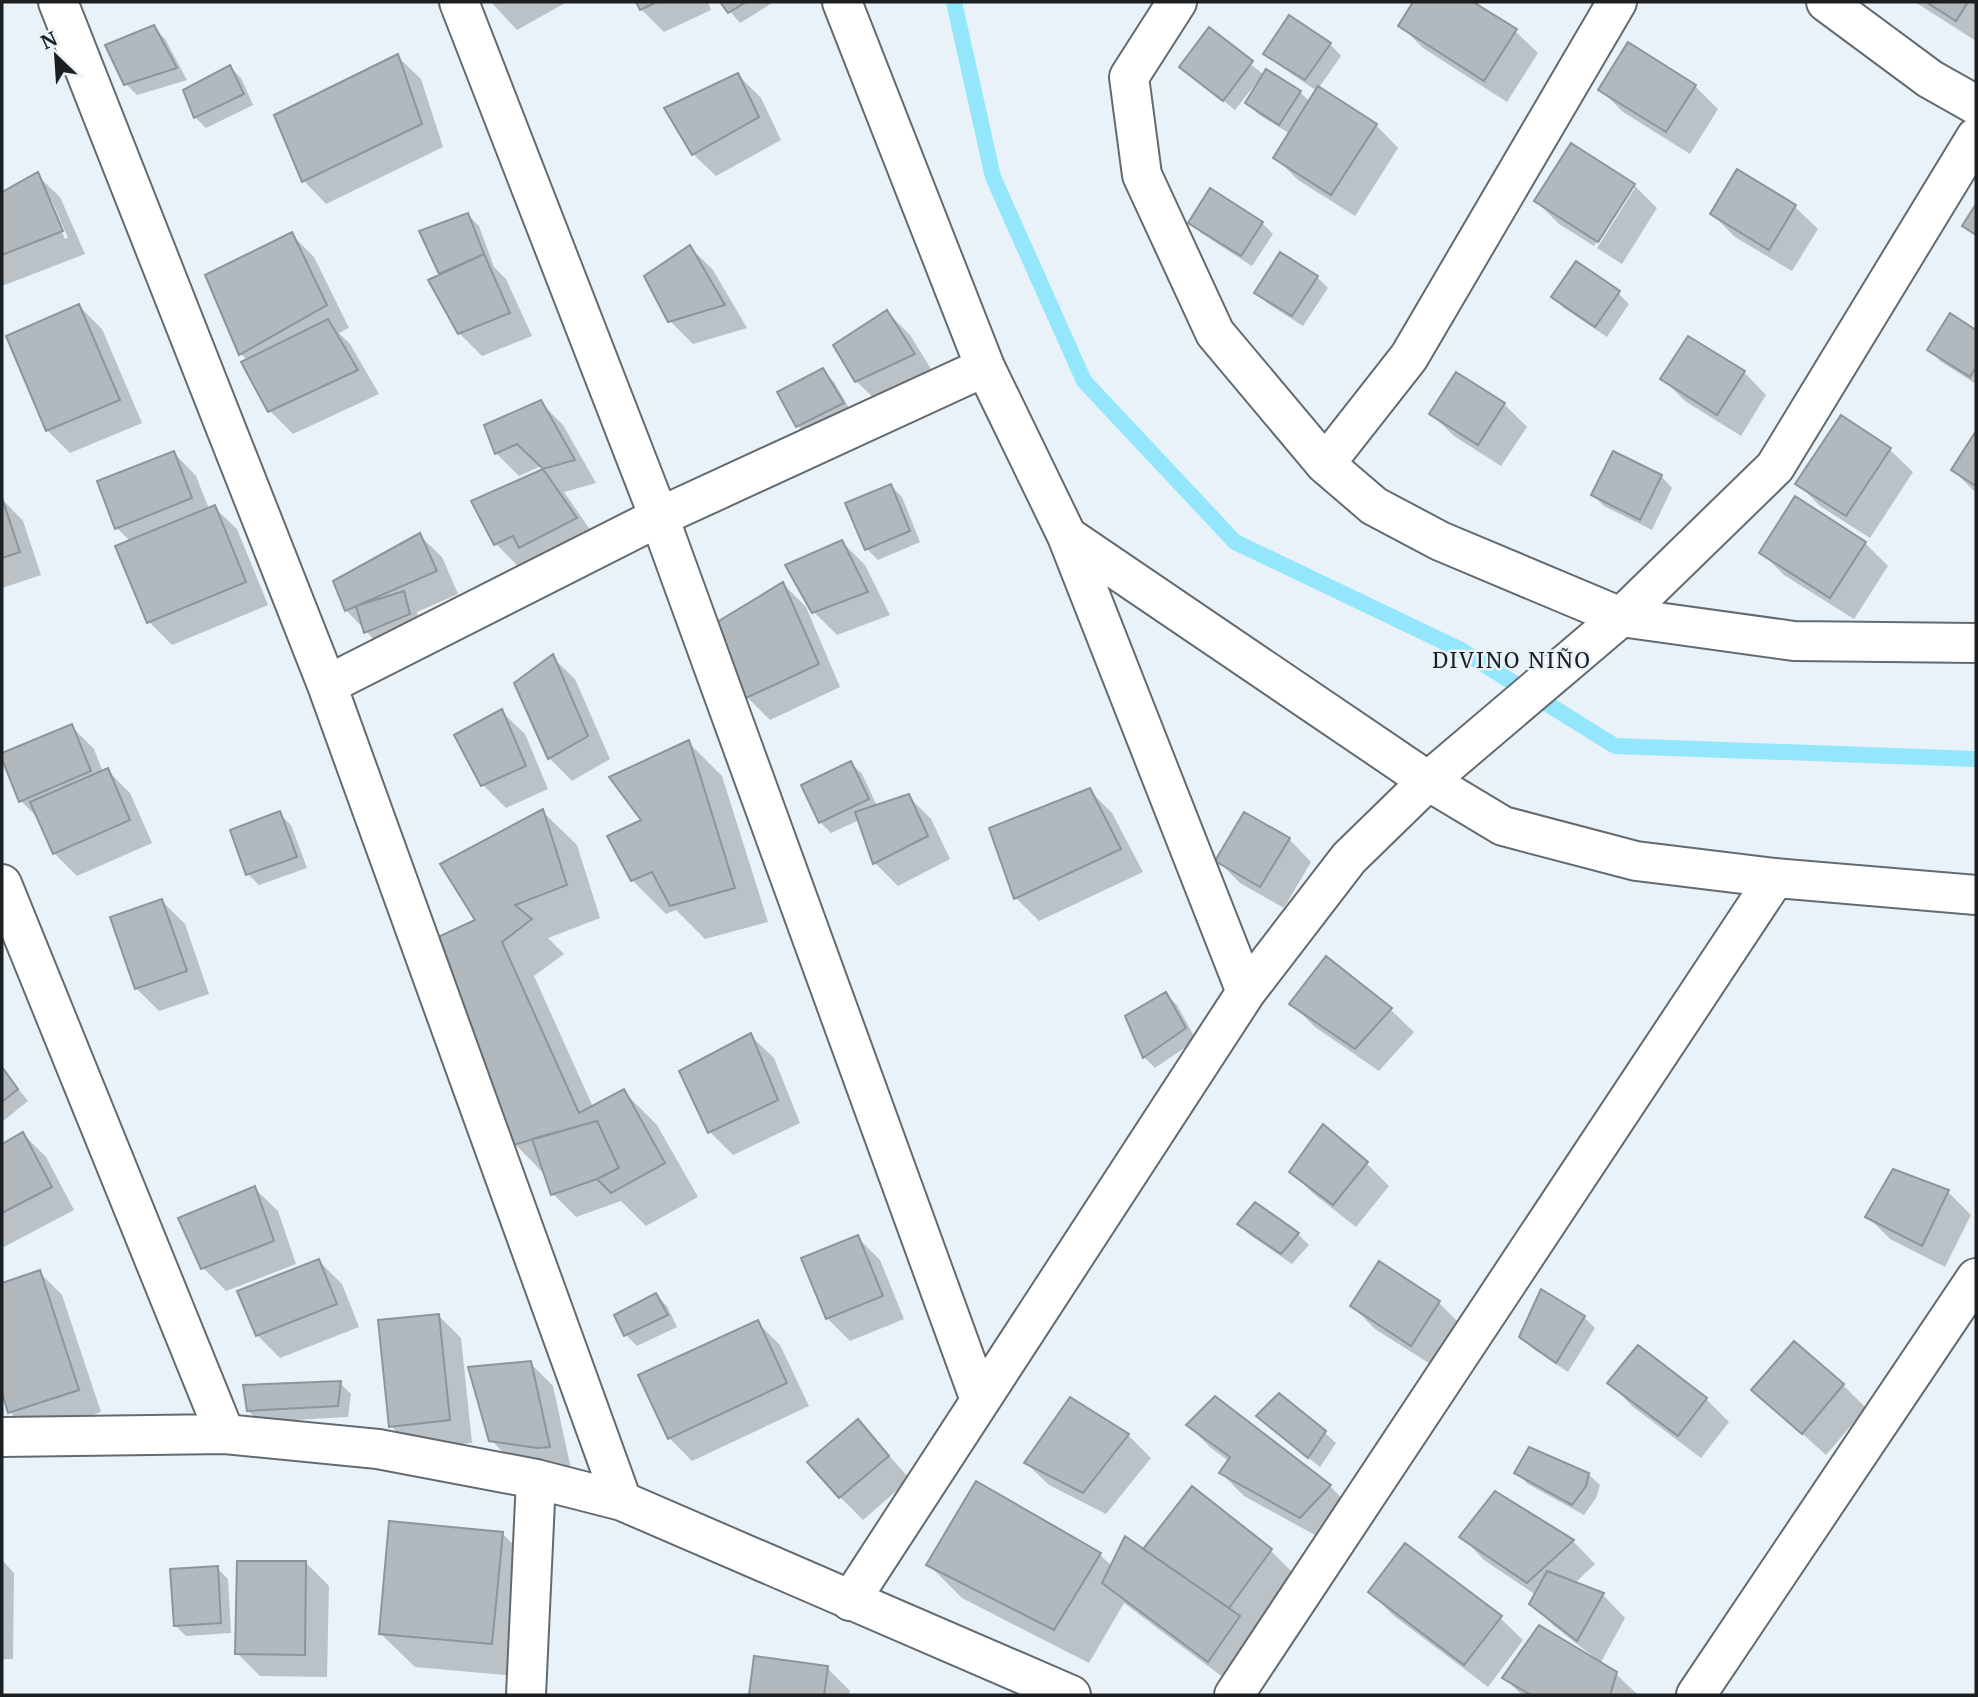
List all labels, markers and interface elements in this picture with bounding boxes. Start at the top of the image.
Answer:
north arrow [21,21,91,91]
text: N [37,27,61,55]
district label: DIVINO NIÑO [1432,647,1592,674]

